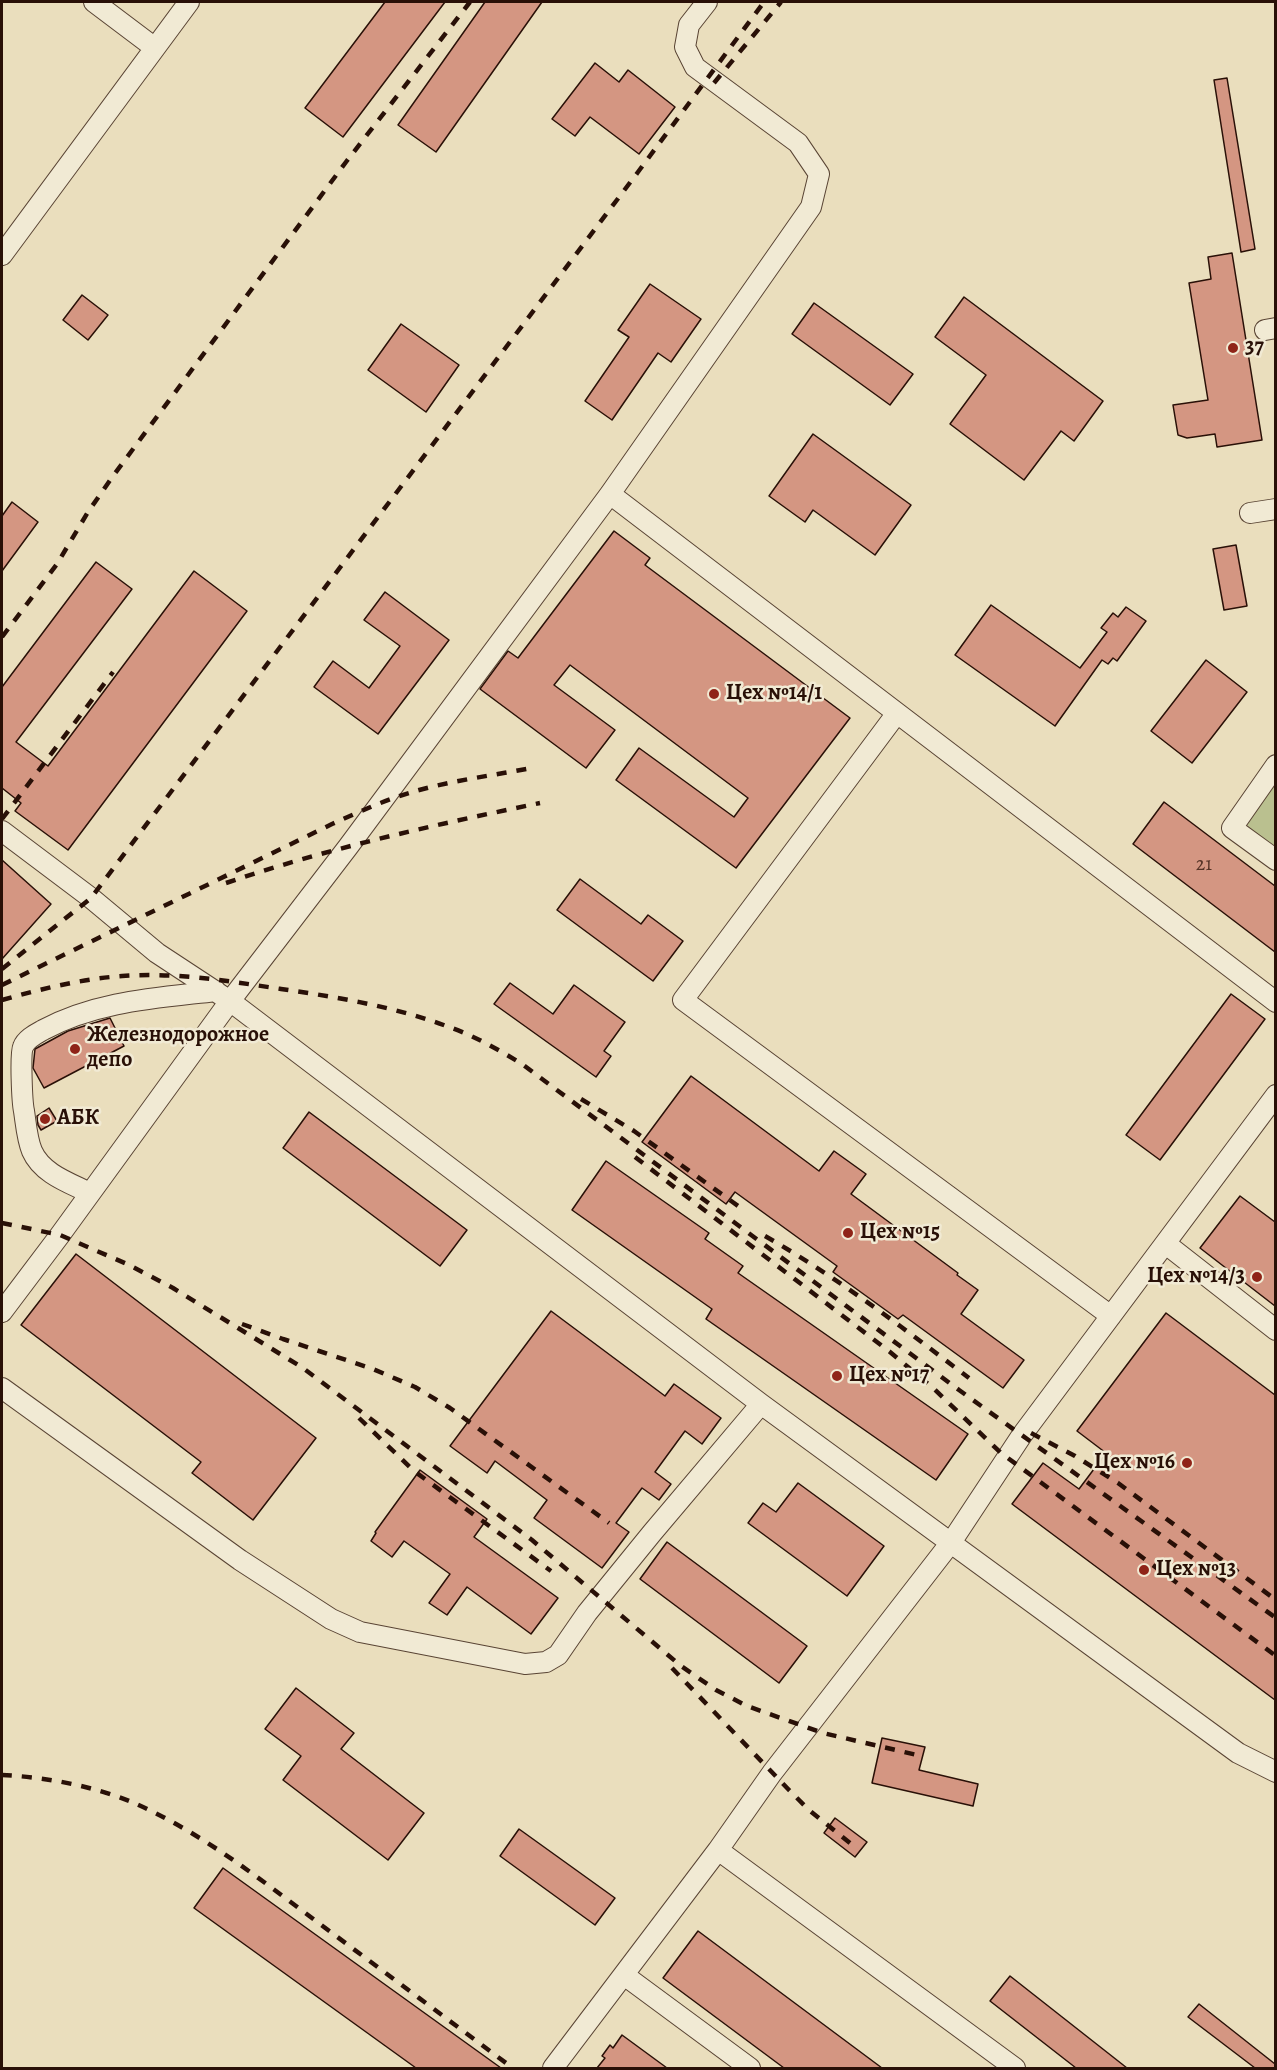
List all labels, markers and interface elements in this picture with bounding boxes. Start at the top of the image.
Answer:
place label: 37 [1245,335,1264,361]
marker: 37 [1226,341,1240,355]
place label: Цех №14/1 [726,681,822,707]
marker: Цех №14/1 [707,687,721,701]
house number: 21 [1196,853,1212,877]
place label: Железнодорожное депо [87,1023,269,1074]
marker: Железнодорожное депо [68,1042,82,1056]
place label: АБК [57,1106,99,1132]
marker: АБК [38,1112,52,1126]
place label: Цех №15 [860,1220,940,1246]
marker: Цех №15 [841,1226,855,1240]
place label: Цех №14/3 [1147,1264,1245,1290]
marker: Цех №14/3 [1250,1270,1264,1284]
place label: Цех №17 [849,1363,929,1389]
marker: Цех №17 [830,1369,844,1383]
place label: Цех №16 [1094,1450,1175,1476]
marker: Цех №16 [1180,1456,1194,1470]
place label: Цех №13 [1156,1557,1236,1583]
marker: Цех №13 [1137,1563,1151,1577]

